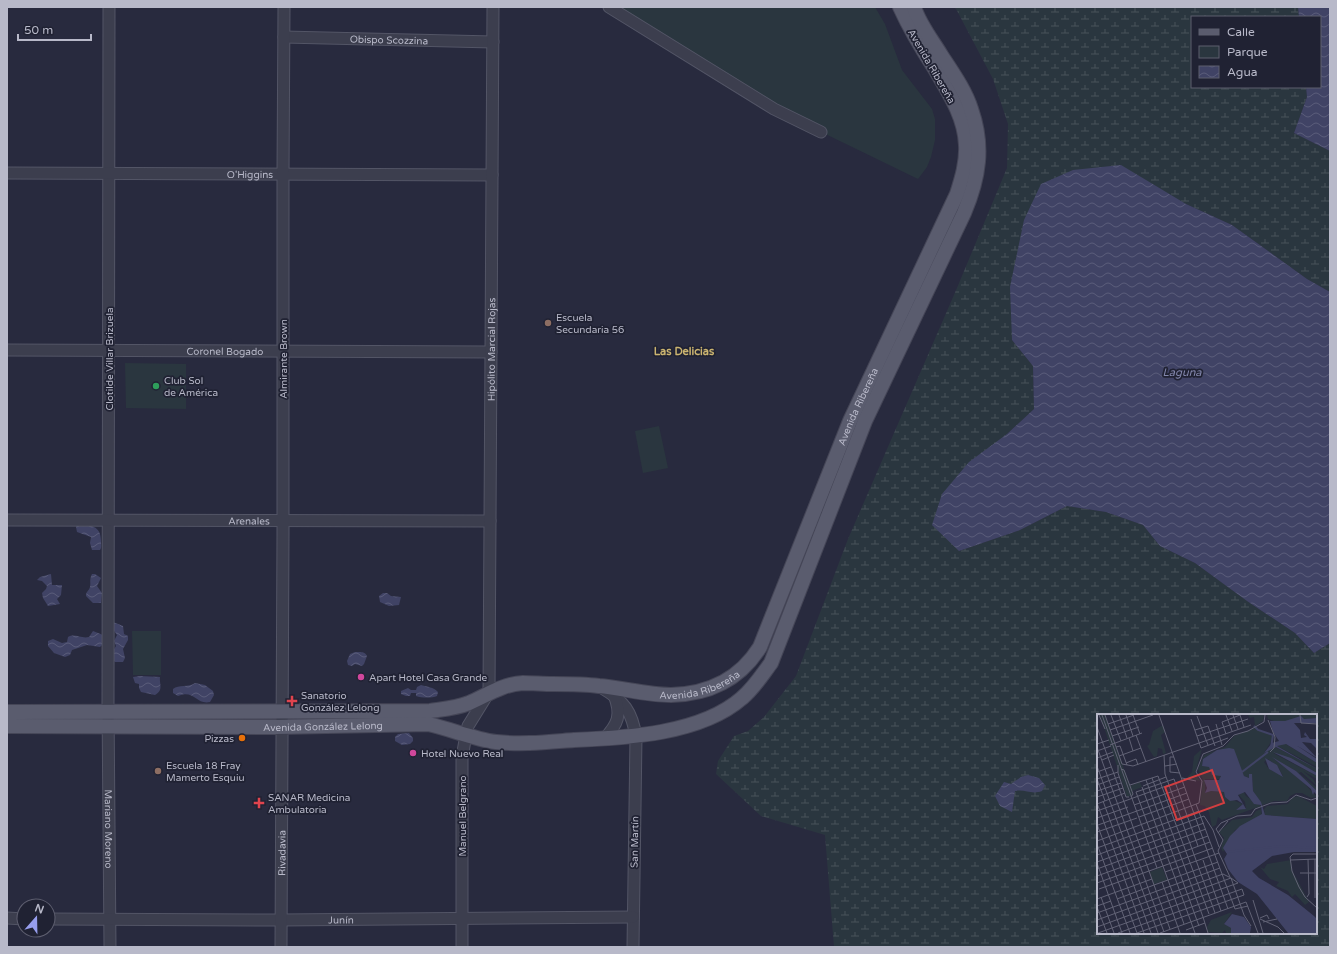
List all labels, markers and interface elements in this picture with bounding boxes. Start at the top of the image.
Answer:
scale bar [18,16,91,42]
legend [1191,16,1321,88]
text: 50 m [24,23,53,37]
text: Calle [1227,25,1255,39]
street label: Avenida Ribereña [905,27,957,106]
street label: Obispo Scozzina [350,34,428,47]
text: Parque [1227,45,1268,59]
text: Agua [1227,65,1257,79]
street label: O'Higgins [227,169,273,181]
street label: Hipólito Marcial Rojas [486,298,498,401]
street label: Clotilde Villar Brizuela [104,307,116,411]
place label: Escuela Secundaria 56 [556,312,624,336]
marker: Escuela Secundaria 56 [543,318,553,328]
street label: Almirante Brown [278,319,290,399]
district label: Las Delicias [654,345,715,358]
street label: Coronel Bogado [187,346,263,358]
street label: Avenida Ribereña [836,366,881,447]
water label: Laguna [1162,366,1202,379]
place label: Club Sol de América [164,375,218,399]
marker: Club Sol de América [151,381,161,391]
street label: Arenales [228,515,270,528]
street label: Avenida Ribereña [659,668,743,702]
marker: Apart Hotel Casa Grande [356,672,366,682]
place label: Apart Hotel Casa Grande [369,672,488,684]
place label: Sanatorio González Lelong [301,690,379,714]
marker: Sanatorio González Lelong [286,695,298,707]
inset map [1097,714,1317,934]
street label: Avenida González Lelong [263,720,383,734]
place label: Pizzas [204,733,234,745]
marker: Pizzas [237,733,247,743]
marker: Hotel Nuevo Real [408,748,418,758]
place label: Hotel Nuevo Real [421,748,503,760]
place label: Escuela 18 Fray Mamerto Esquiu [166,760,244,784]
marker: Escuela 18 Fray Mamerto Esquiu [153,766,163,776]
street label: Manuel Belgrano [457,775,469,857]
street label: Mariano Moreno [102,789,114,869]
place label: SANAR Medicina Ambulatoria [268,792,350,816]
marker: SANAR Medicina Ambulatoria [253,797,265,809]
street label: San Martín [629,816,641,868]
street label: Rivadavia [276,830,289,876]
north arrow [16,898,56,938]
text: N [33,901,46,917]
street label: Junín [328,914,354,927]

